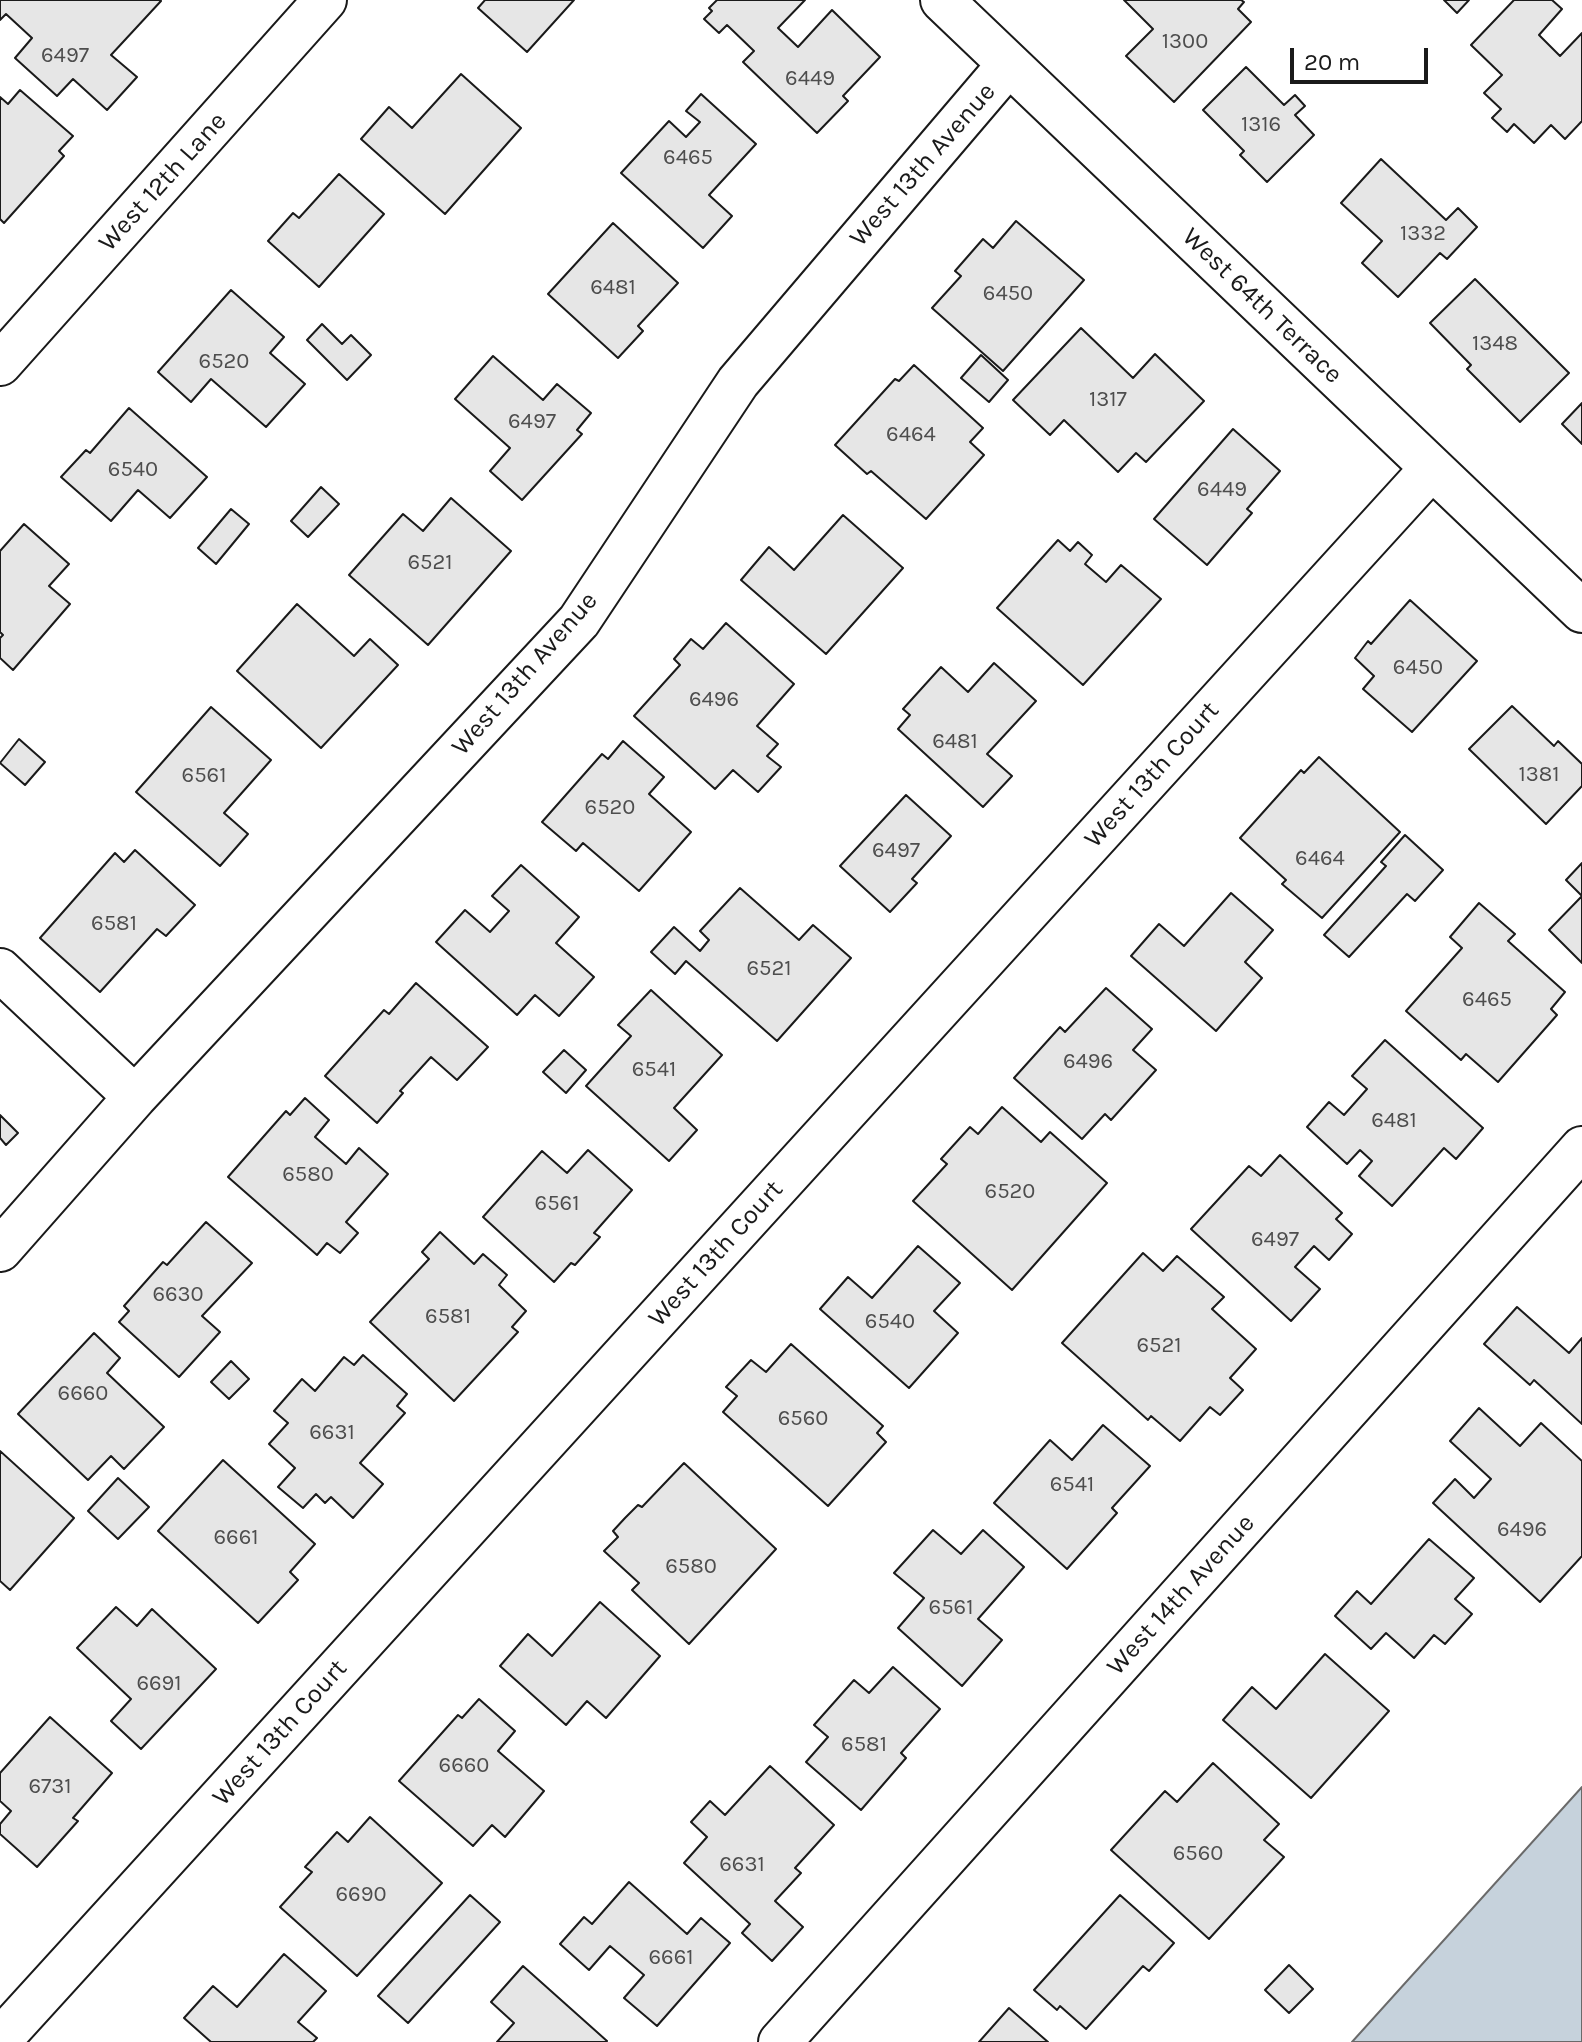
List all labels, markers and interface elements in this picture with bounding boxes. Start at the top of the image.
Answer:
house number: 1300 [1162,29,1208,55]
scale bar [1294,32,1432,82]
house number: 6497 [41,43,89,69]
text: 20 m [1304,48,1360,76]
house number: 6449 [785,66,835,92]
street label: West 13th Avenue [843,77,1003,253]
street label: West 12th Lane [92,106,234,258]
house number: 1316 [1241,112,1281,138]
house number: 6465 [663,145,713,171]
house number: 1332 [1400,221,1446,247]
street label: West 64th Terrace [1175,222,1349,390]
house number: 6481 [590,275,636,301]
house number: 6450 [983,281,1033,307]
house number: 1348 [1472,331,1518,357]
house number: 6520 [199,349,249,375]
house number: 1317 [1089,387,1127,413]
house number: 6497 [508,409,556,435]
house number: 6464 [886,422,936,448]
house number: 6540 [108,457,158,483]
house number: 6449 [1197,477,1247,503]
house number: 6521 [407,550,453,576]
street label: West 13th Avenue [445,586,605,762]
house number: 6450 [1393,655,1443,681]
house number: 6496 [689,687,739,713]
street label: West 13th Court [1078,695,1226,855]
house number: 6481 [932,729,978,755]
house number: 1381 [1518,762,1560,788]
house number: 6561 [182,763,226,789]
house number: 6520 [585,795,635,821]
house number: 6497 [872,838,920,864]
house number: 6464 [1295,846,1345,872]
house number: 6581 [91,911,137,937]
house number: 6521 [746,956,792,982]
house number: 6465 [1462,987,1512,1013]
house number: 6496 [1063,1049,1113,1075]
house number: 6541 [632,1057,676,1083]
house number: 6481 [1371,1108,1417,1134]
house number: 6580 [282,1162,334,1188]
street label: West 13th Court [642,1174,790,1334]
house number: 6520 [985,1179,1035,1205]
house number: 6561 [535,1191,579,1217]
house number: 6497 [1251,1227,1299,1253]
house number: 6630 [152,1282,204,1308]
house number: 6581 [425,1304,471,1330]
house number: 6540 [865,1309,915,1335]
house number: 6521 [1136,1333,1182,1359]
house number: 6660 [58,1381,108,1407]
house number: 6560 [778,1406,828,1432]
house number: 6631 [309,1420,355,1446]
house number: 6541 [1050,1472,1094,1498]
street label: West 14th Avenue [1101,1508,1261,1682]
house number: 6496 [1497,1517,1547,1543]
house number: 6661 [213,1525,259,1551]
house number: 6580 [665,1554,717,1580]
house number: 6561 [929,1595,973,1621]
street label: West 13th Court [206,1653,354,1813]
house number: 6691 [136,1671,182,1697]
house number: 6581 [841,1732,887,1758]
house number: 6660 [439,1753,489,1779]
house number: 6731 [28,1774,72,1800]
house number: 6560 [1173,1841,1223,1867]
house number: 6631 [719,1852,765,1878]
house number: 6690 [335,1882,387,1908]
house number: 6661 [648,1945,694,1971]

